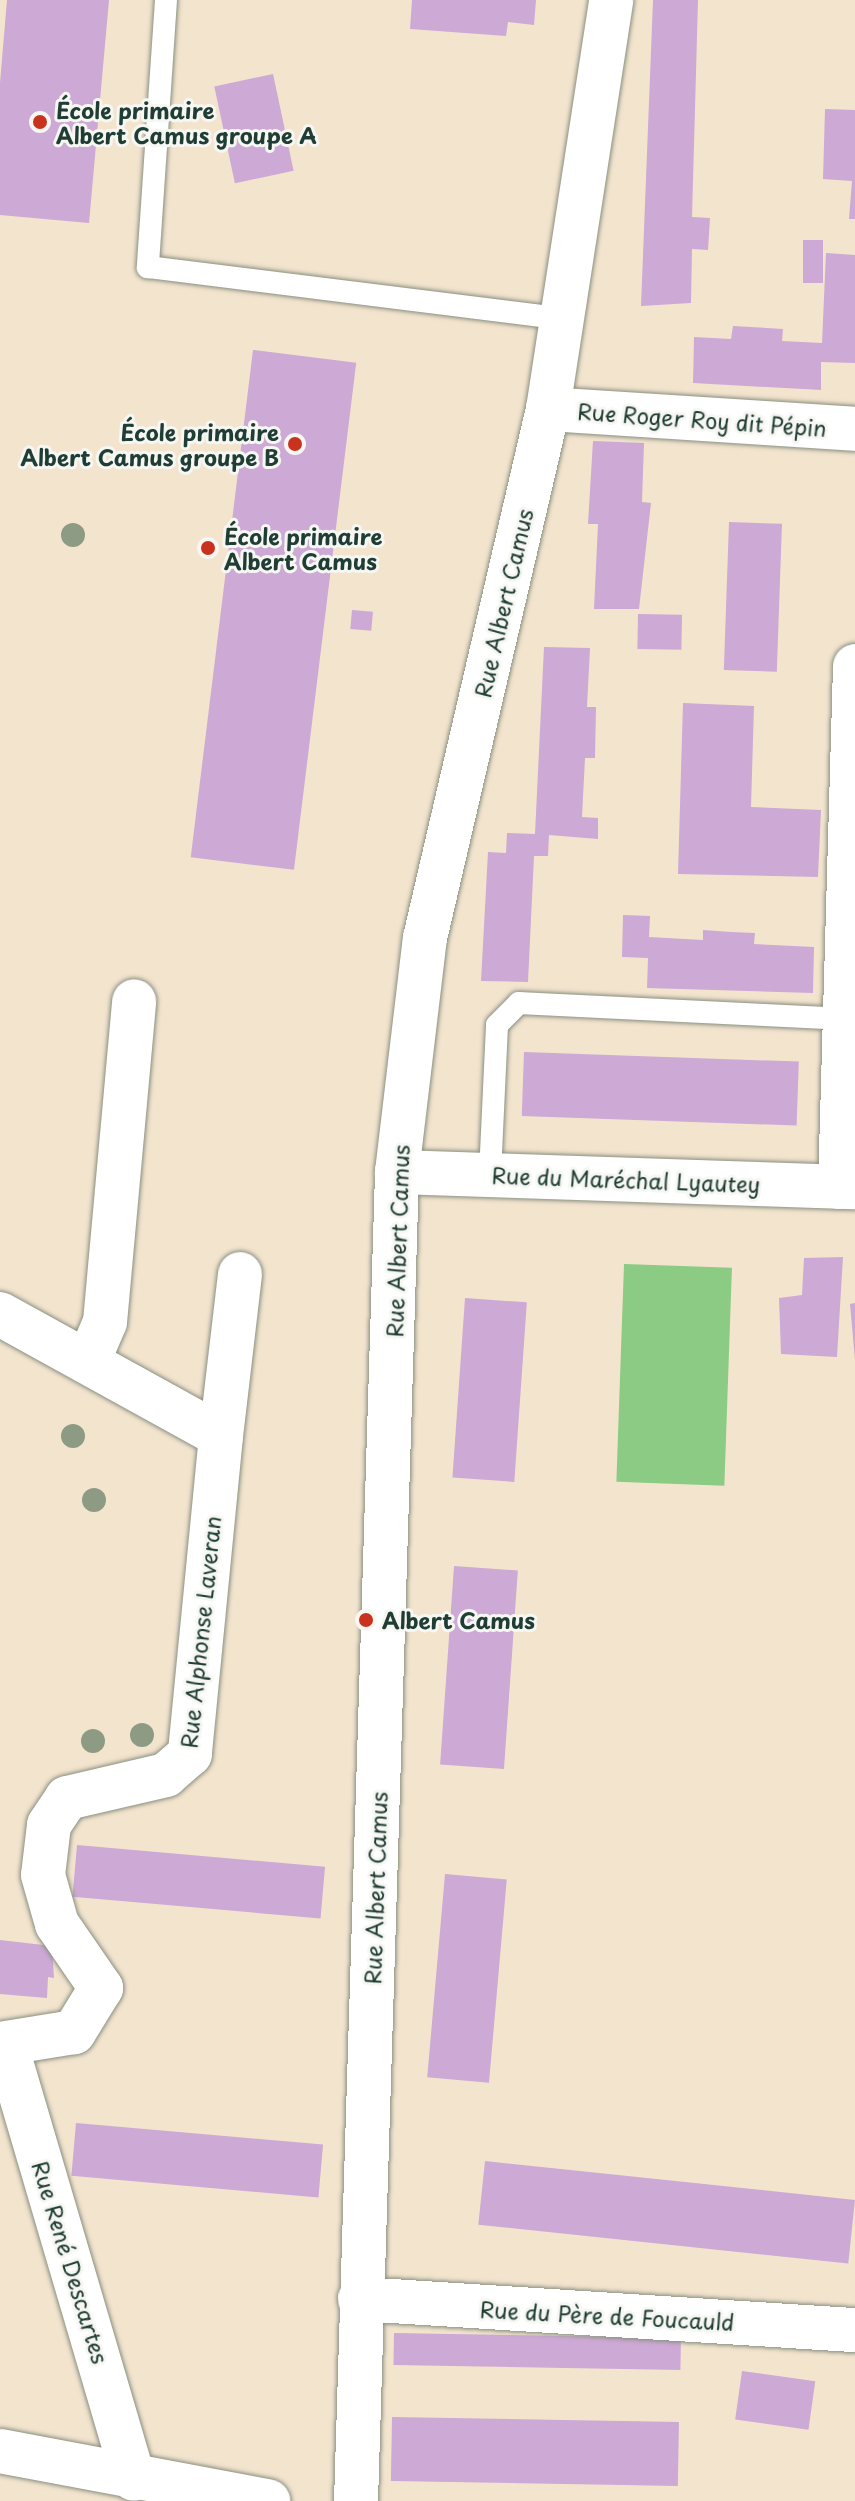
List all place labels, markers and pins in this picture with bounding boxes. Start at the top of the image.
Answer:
place label: École primaire Albert Camus groupe A [56,96,317,148]
marker: École primaire Albert Camus groupe A [31,113,49,131]
place label: École primaire Albert Camus groupe B [20,418,279,470]
marker: École primaire Albert Camus groupe B [286,435,304,453]
place label: École primaire Albert Camus [224,522,384,574]
marker: École primaire Albert Camus [199,539,217,557]
place label: Albert Camus [382,1607,535,1633]
marker: Albert Camus [357,1611,375,1629]

